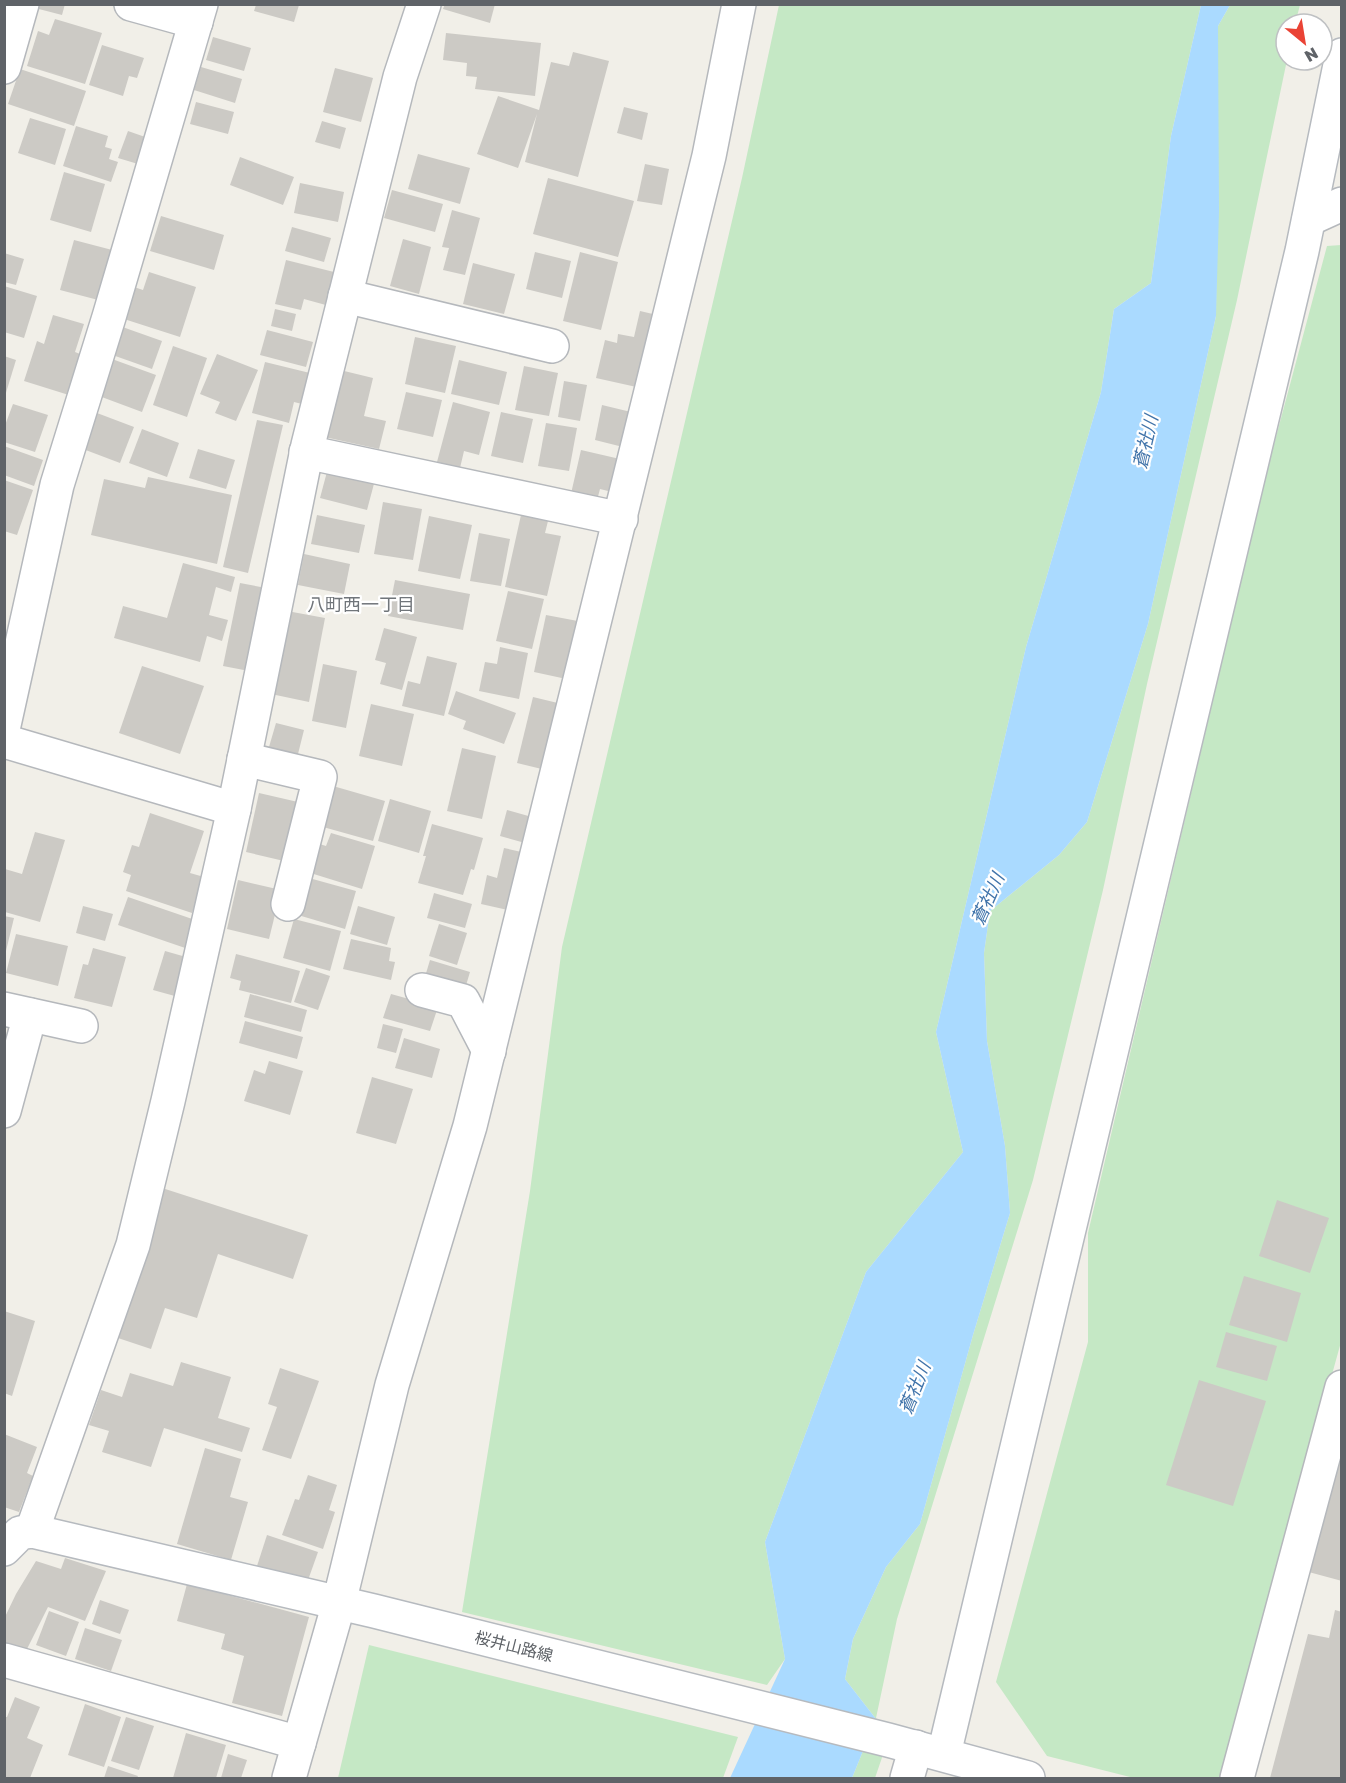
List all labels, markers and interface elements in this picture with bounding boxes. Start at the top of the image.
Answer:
north arrow [1274,12,1334,72]
text: N [1301,43,1322,67]
water label: 蒼社川 [1128,411,1162,471]
district label: 八町西一丁目 [307,593,415,615]
water label: 蒼社川 [966,868,1009,928]
water label: 蒼社川 [894,1357,935,1417]
street label: 桜井山路線 [473,1627,555,1665]

